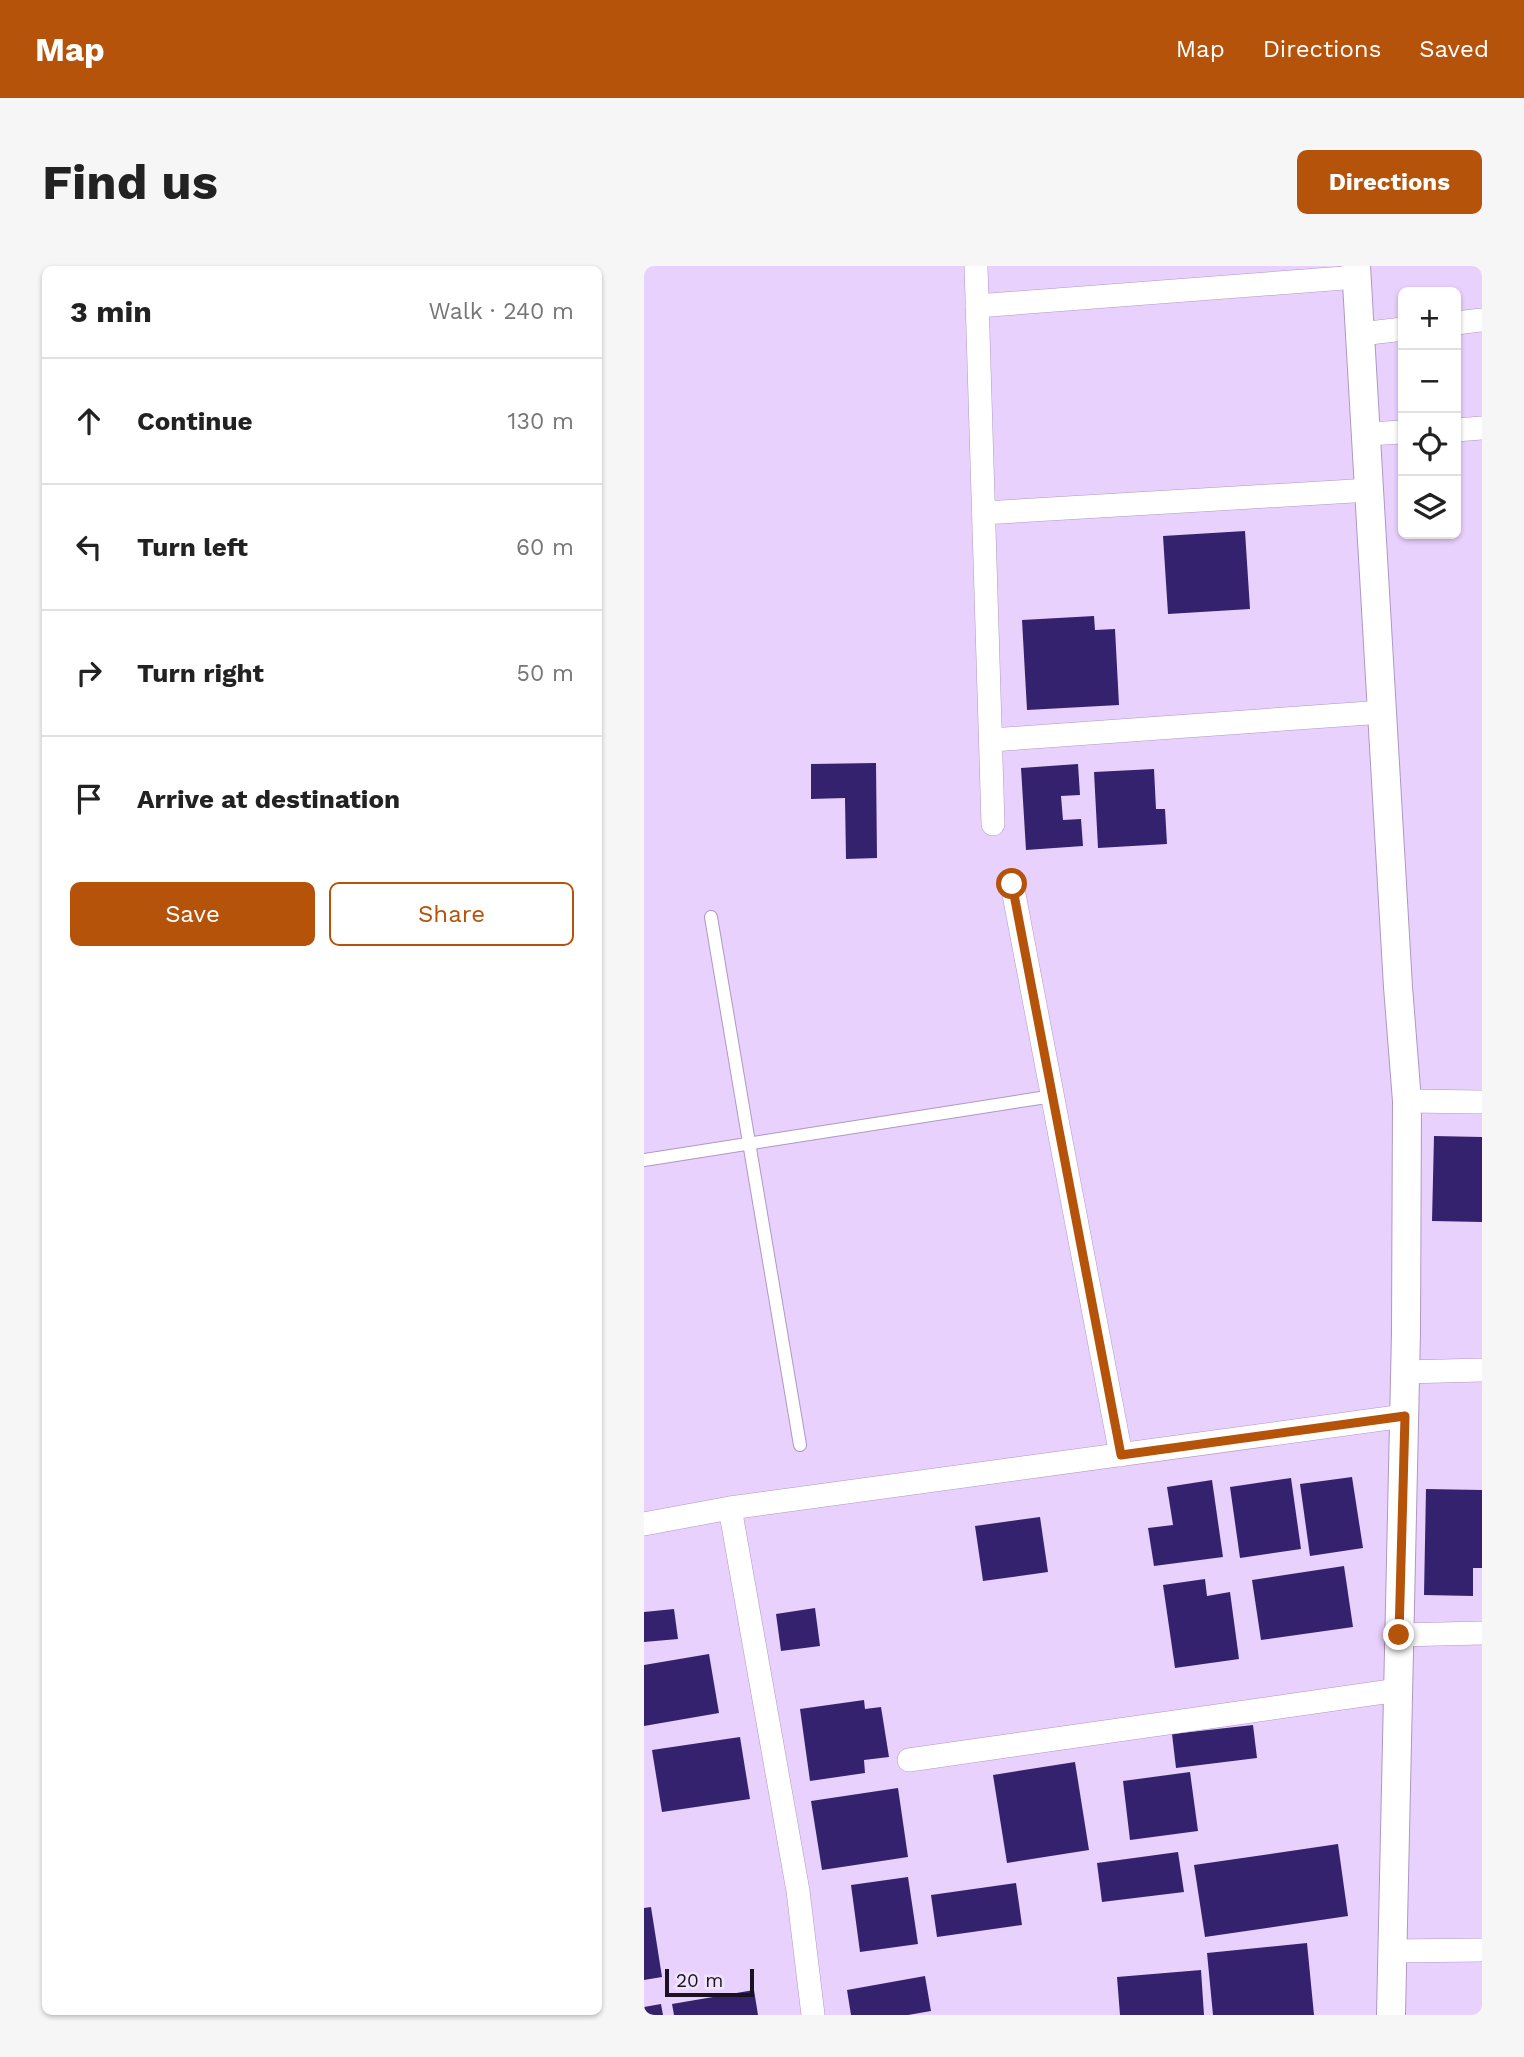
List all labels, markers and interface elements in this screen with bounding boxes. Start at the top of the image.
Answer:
text: Map [35,30,105,69]
text: Map [1176,35,1225,63]
text: Directions [1263,35,1381,63]
text: Saved [1419,35,1489,63]
button: Directions [1297,150,1482,214]
text: Find us [42,153,218,211]
map controls [1398,287,1461,539]
button: + [1398,287,1461,350]
text: 3 min [70,294,152,329]
text: Walk · 240 m [429,298,574,325]
button: − [1398,350,1461,413]
icon: ahead [70,402,108,440]
text: Continue [137,406,253,436]
text: 130 m [508,408,574,435]
button: locate [1398,413,1461,476]
button: layers [1398,476,1461,539]
icon: left [70,528,108,566]
text: Turn left [137,532,248,562]
text: 60 m [516,534,574,561]
icon: right [70,654,108,692]
text: Turn right [137,658,264,688]
text: 50 m [517,660,574,687]
icon: arrive [70,780,108,818]
text: Arrive at destination [137,784,400,814]
route start [996,868,1027,899]
button: Save [70,882,315,946]
button: Share [329,882,574,946]
route end [1383,1619,1414,1650]
scale bar [665,1966,754,1998]
text: 20 m [676,1969,723,1992]

